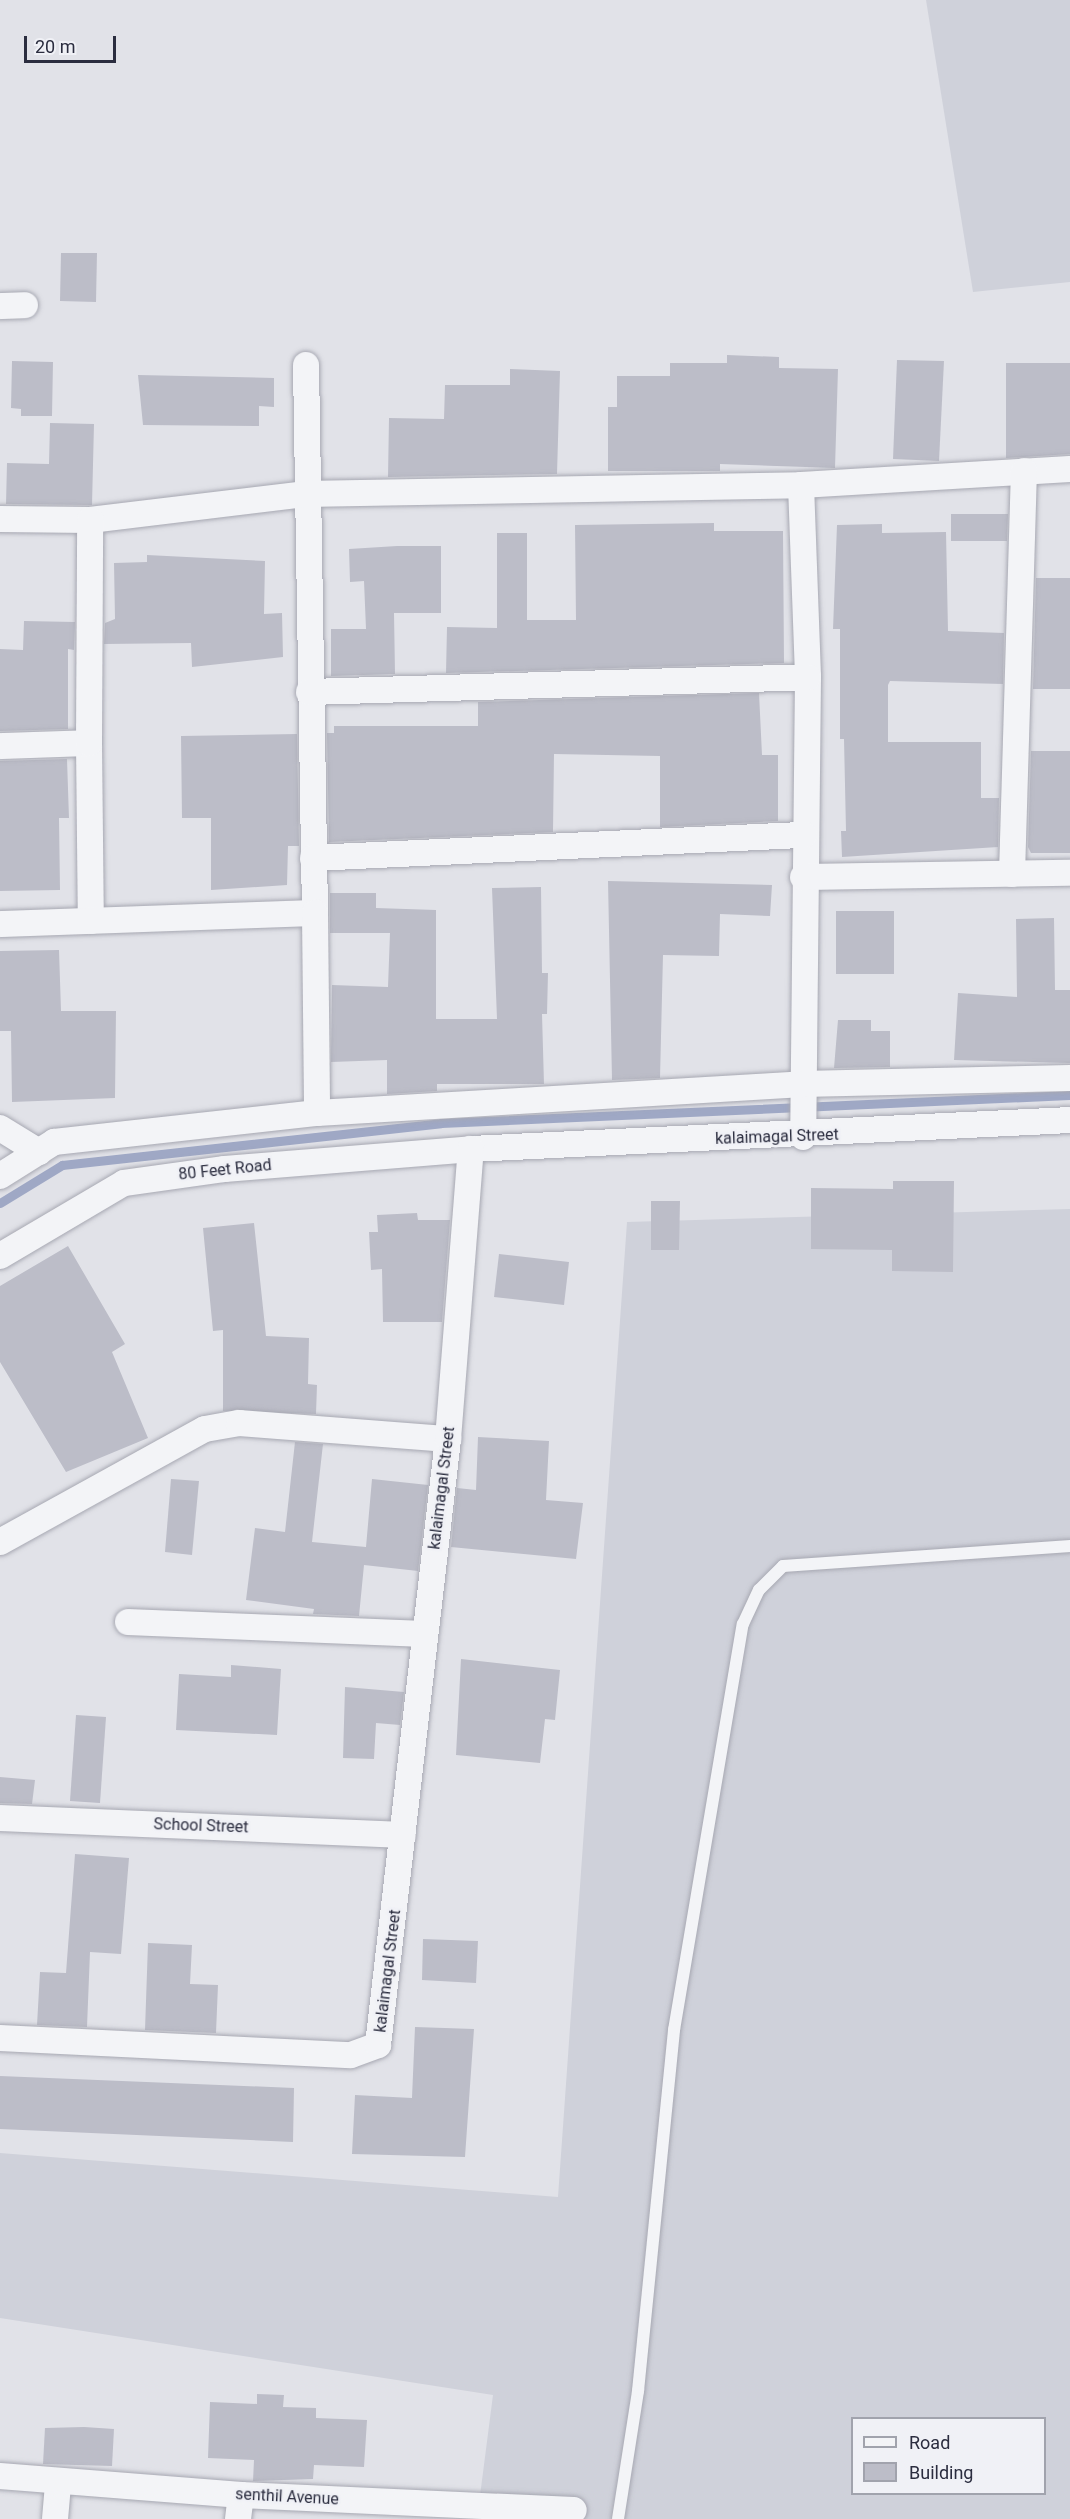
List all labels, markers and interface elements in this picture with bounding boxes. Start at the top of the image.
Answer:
scale bar [27,24,118,62]
text: 20 m [35,36,75,57]
street label: kalaimagal Street [715,1125,839,1149]
street label: 80 Feet Road [177,1156,273,1184]
street label: kalaimagal Street [425,1425,459,1551]
street label: School Street [153,1815,249,1837]
street label: kalaimagal Street [371,1908,405,2034]
legend [851,2417,1046,2495]
text: Road [909,2432,950,2453]
text: Building [909,2462,973,2483]
street label: senthil Avenue [235,2485,339,2509]

